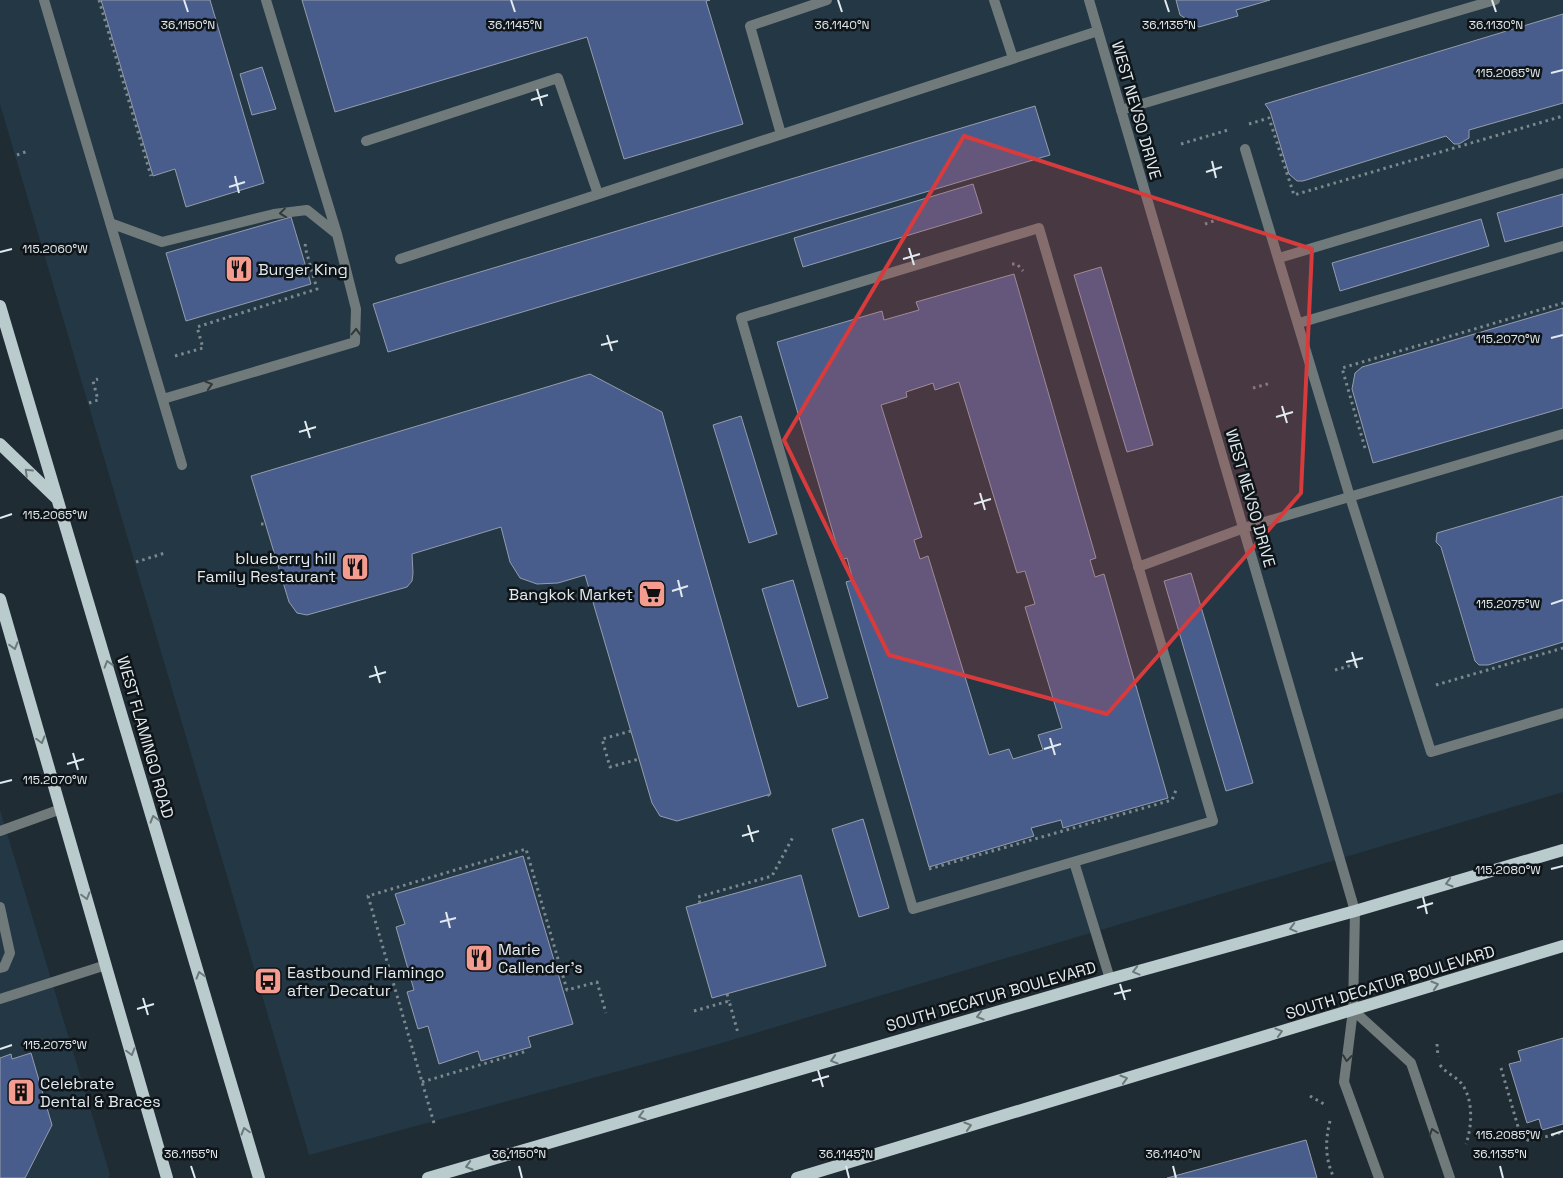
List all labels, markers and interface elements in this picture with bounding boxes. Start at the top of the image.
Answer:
text: 36.1150°N [161,17,215,33]
text: 36.1145°N [488,17,542,33]
text: 36.1140°N [815,17,869,33]
text: 36.1135°N [1142,17,1196,33]
text: 36.1130°N [1469,17,1523,33]
street label: WEST NEVSO DRIVE [1107,39,1166,182]
text: 115.2065°W [1476,65,1541,81]
one-way arrow [279,207,287,218]
text: 115.2060°W [22,241,88,257]
restaurant icon: Burger King [224,254,254,284]
place label: Burger King [258,259,348,280]
one-way arrow [350,327,361,335]
text: 115.2070°W [1476,331,1541,347]
one-way arrow [205,381,213,391]
street label: WEST NEVSO DRIVE [1221,427,1280,570]
one-way arrow [25,469,34,478]
text: 115.2065°W [23,507,88,523]
place label: blueberry hill Family Restaurant [197,548,336,587]
restaurant icon: blueberry hill Family Restaurant [340,552,370,582]
supermarket icon: Bangkok Market [637,579,667,609]
place label: Bangkok Market [509,584,633,605]
text: 115.2075°W [1476,596,1540,612]
one-way arrow [8,642,18,650]
street label: WEST FLAMINGO ROAD [112,654,179,821]
one-way arrow [103,660,113,668]
one-way arrow [35,735,45,743]
text: 115.2070°W [23,772,88,788]
one-way arrow [149,816,159,824]
text: 115.2080°W [1475,862,1541,878]
one-way arrow [1445,878,1454,888]
one-way arrow [80,891,90,900]
one-way arrow [1288,922,1297,933]
place label: Marie Callender's [498,939,583,978]
street label: SOUTH DECATUR BOULEVARD [1283,941,1497,1024]
restaurant icon: Marie Callender's [464,943,494,973]
street label: SOUTH DECATUR BOULEVARD [884,956,1099,1037]
place label: Eastbound Flamingo after Decatur [287,962,444,1001]
bus stop icon: Eastbound Flamingo after Decatur [253,966,283,996]
one-way arrow [1133,966,1141,976]
one-way arrow [195,972,205,980]
one-way arrow [1430,981,1438,991]
one-way arrow [977,1011,985,1021]
one-way arrow [1274,1028,1283,1038]
text: 115.2075°W [23,1037,87,1053]
one-way arrow [125,1048,135,1056]
one-way arrow [831,1054,839,1064]
one-way arrow [1342,1055,1353,1063]
place label: Celebrate Dental & Braces [40,1073,161,1112]
one-way arrow [1119,1075,1127,1085]
building icon: Celebrate Dental & Braces [6,1077,36,1107]
one-way arrow [638,1110,646,1120]
one-way arrow [963,1121,971,1131]
text: 115.2085°W [1476,1127,1541,1143]
one-way arrow [241,1128,251,1136]
one-way arrow [1429,1129,1439,1137]
text: 36.1155°N [164,1146,218,1162]
text: 36.1150°N [492,1146,546,1162]
text: 36.1145°N [819,1146,873,1162]
text: 36.1140°N [1146,1146,1200,1162]
text: 36.1135°N [1473,1146,1527,1162]
one-way arrow [465,1161,474,1171]

